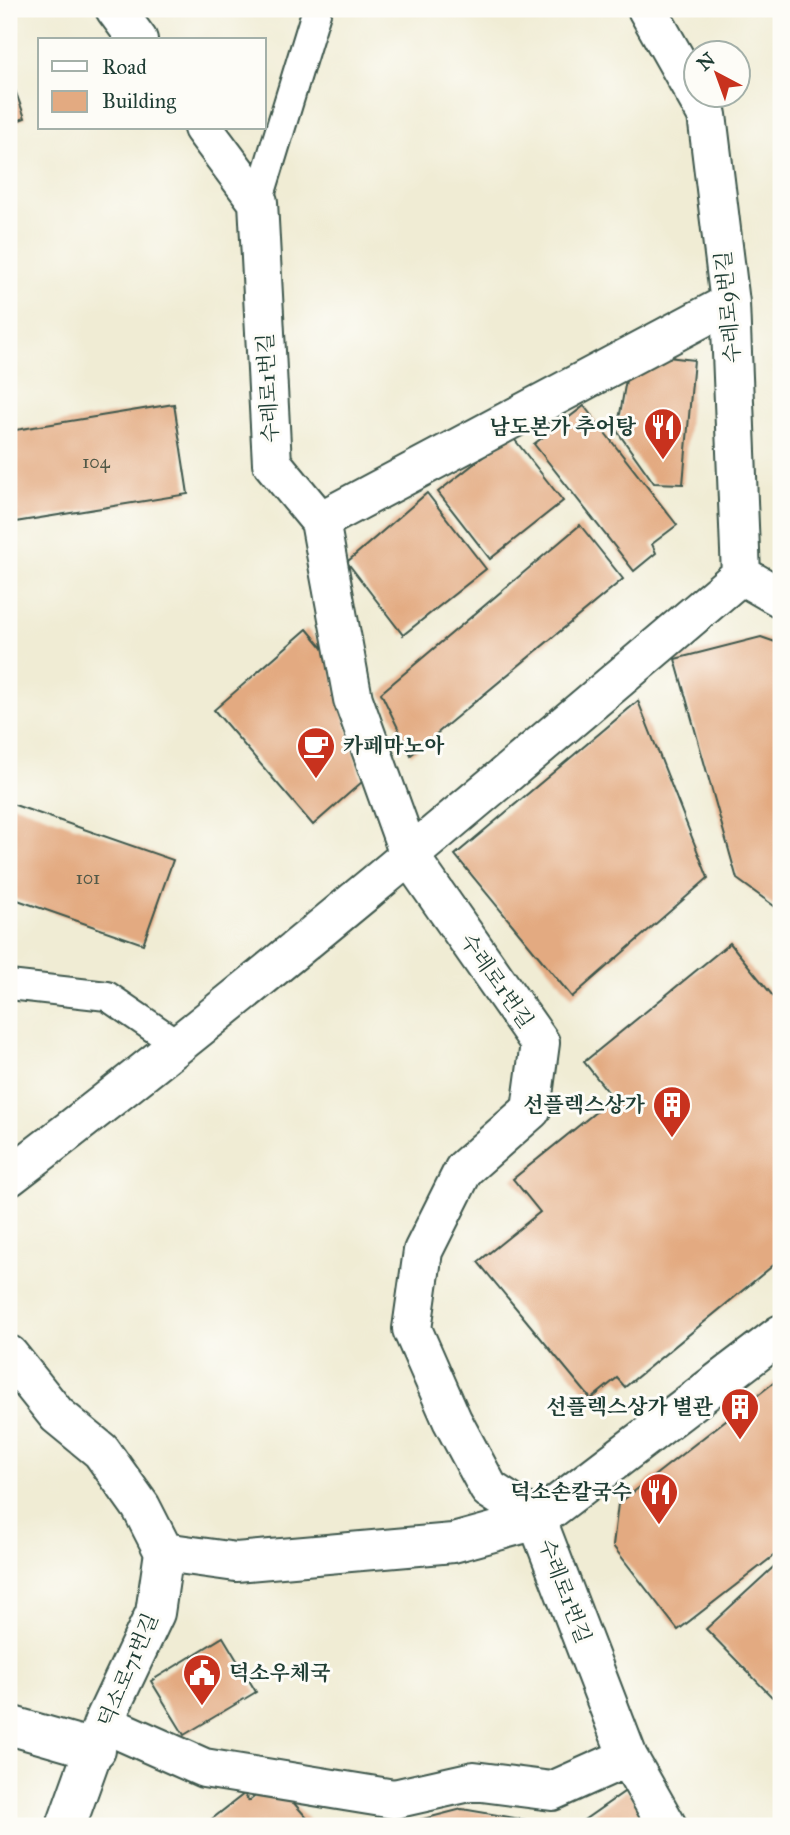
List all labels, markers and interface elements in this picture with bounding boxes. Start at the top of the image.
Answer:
legend [38,38,266,130]
north arrow [682,38,752,108]
text: N [693,48,720,76]
text: Road [102,54,147,80]
text: Building [102,88,176,114]
street label: 수레로9번길 [710,250,746,364]
street label: 수레로1번길 [252,333,284,443]
restaurant icon: 남도본가 추어탕 [642,406,684,461]
place label: 남도본가 추어탕 [489,414,637,440]
house number: 104 [82,451,111,473]
cafe icon: 카페마노아 [295,725,337,780]
place label: 카페마노아 [343,733,445,759]
house number: 101 [76,867,100,889]
street label: 수레로1번길 [455,929,539,1033]
building icon: 선플렉스상가 [651,1084,693,1139]
place label: 선플렉스상가 [523,1092,646,1118]
building icon: 선플렉스상가 별관 [719,1386,761,1441]
place label: 선플렉스상가 별관 [546,1394,714,1420]
restaurant icon: 덕소손칼국수 [638,1471,680,1526]
place label: 덕소손칼국수 [510,1479,632,1505]
street label: 수레로1번길 [533,1535,597,1647]
street label: 덕소로71번길 [92,1609,164,1731]
public building icon: 덕소우체국 [181,1652,223,1707]
place label: 덕소우체국 [229,1660,330,1686]

